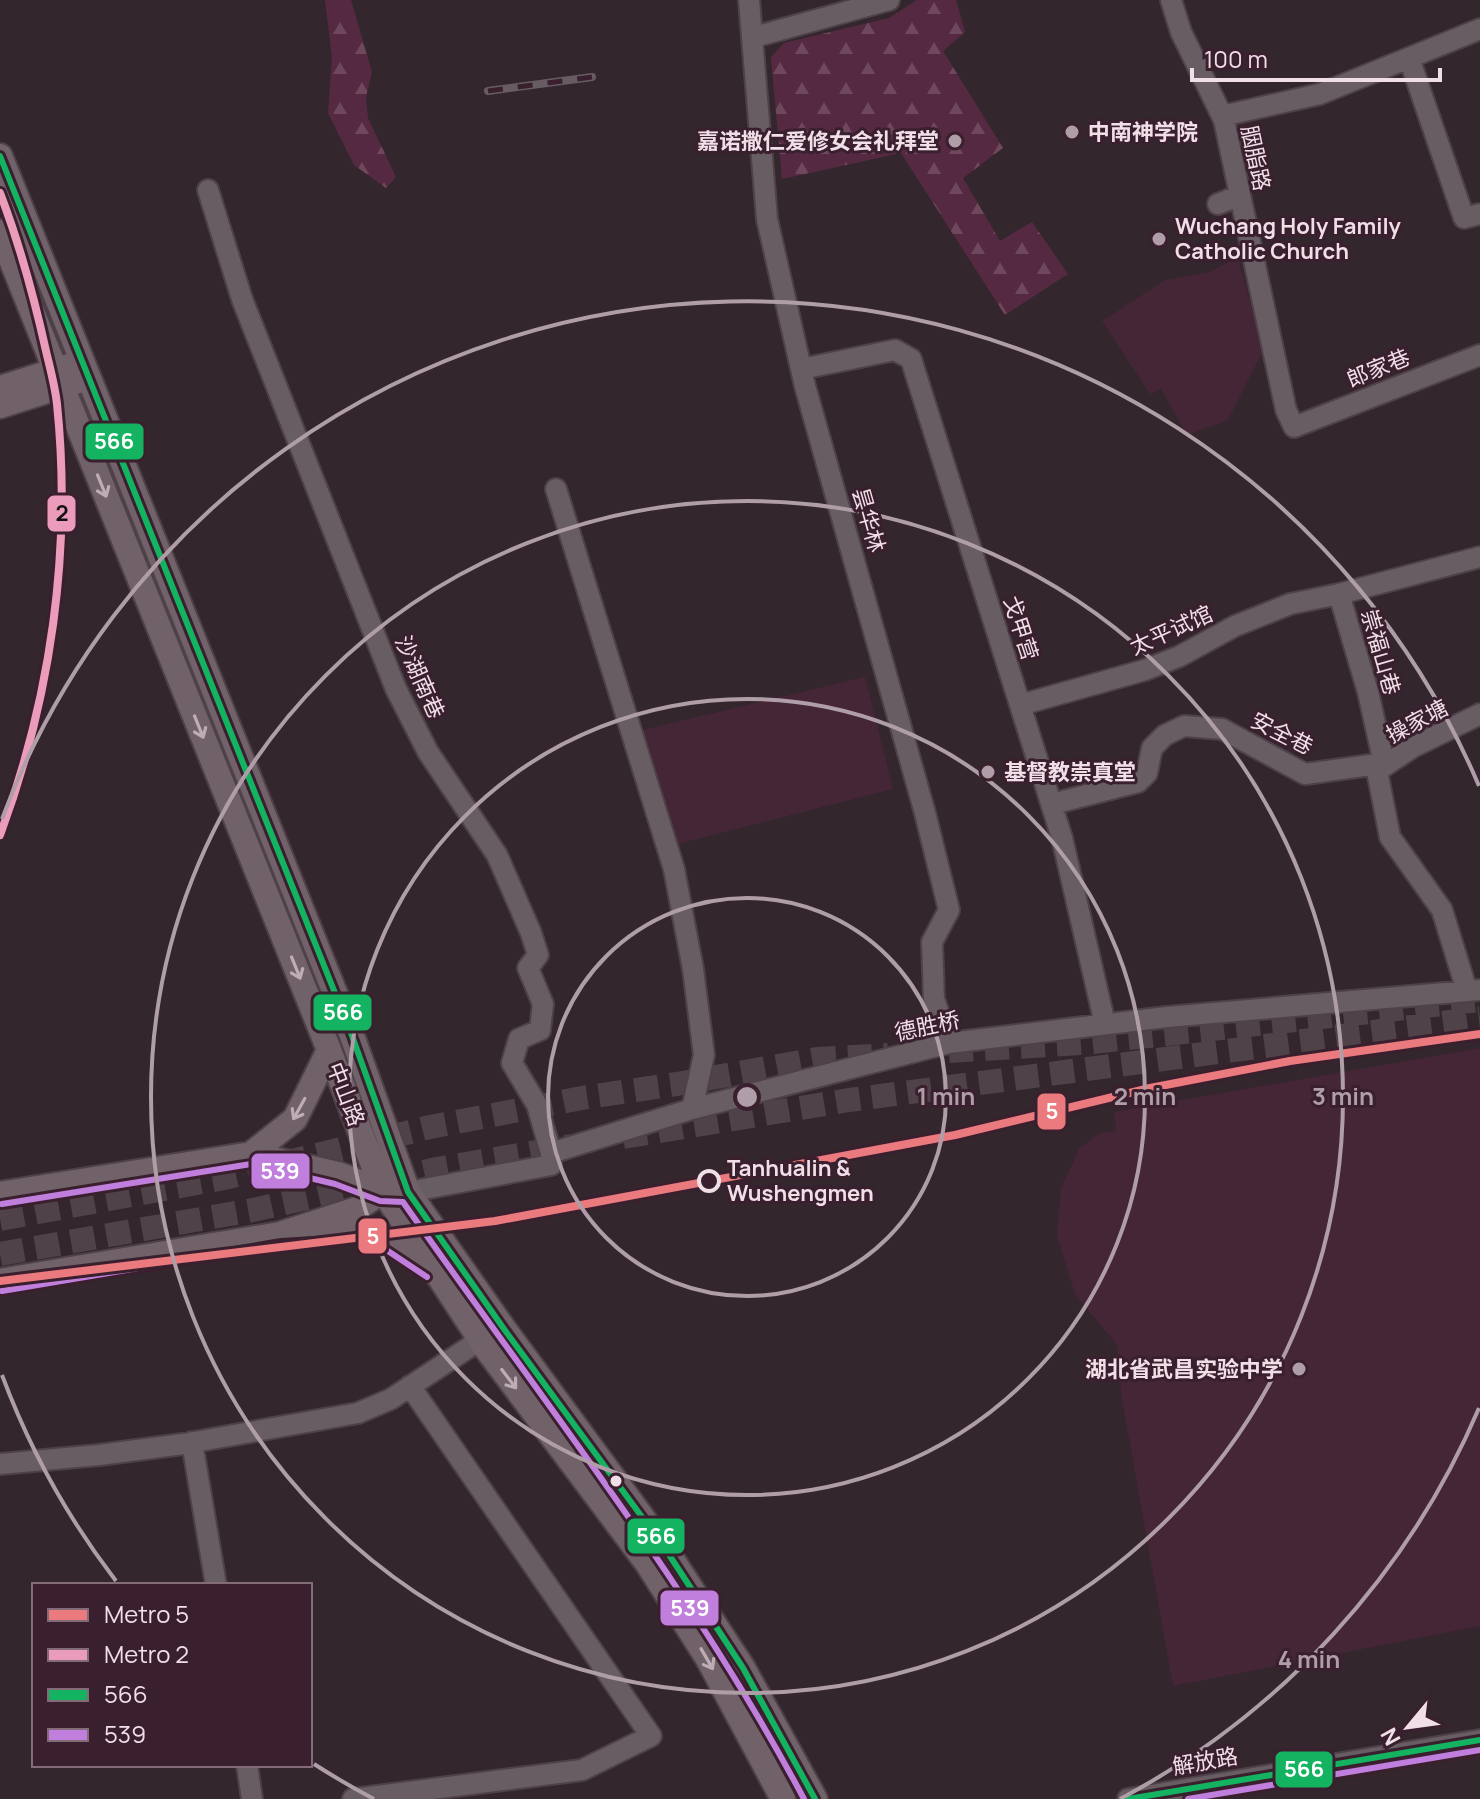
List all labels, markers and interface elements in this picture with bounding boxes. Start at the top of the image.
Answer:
scale bar [1192,32,1440,82]
text: 100 m [1204,42,1268,75]
place label: 中南神学院 [1088,117,1198,147]
marker: 中南神学院 [1063,123,1081,141]
street label: 胭脂路 [1234,123,1278,193]
place label: 嘉诺撒仁爱修女会礼拜堂 [697,126,939,156]
marker: 嘉诺撒仁爱修女会礼拜堂 [946,132,964,150]
place label: Wuchang Holy Family Catholic Church [1175,211,1402,266]
marker: Wuchang Holy Family Catholic Church [1150,230,1168,248]
street label: 郎家巷 [1342,342,1414,394]
line badge: 566 [84,422,145,461]
text: 566 [94,426,134,456]
one-way arrow [96,473,110,498]
street label: 昙华林 [845,484,893,556]
line badge: 2 [46,494,77,533]
text: 2 [55,498,69,528]
street label: 戈甲营 [997,592,1045,664]
street label: 太平试馆 [1125,598,1217,662]
street label: 崇福山巷 [1354,606,1408,698]
street label: 沙湖南巷 [388,631,452,723]
street label: 操家塘 [1381,692,1453,750]
street label: 安全巷 [1246,705,1318,761]
one-way arrow [193,714,207,739]
place label: 基督教崇真堂 [1004,757,1136,787]
marker: 基督教崇真堂 [979,763,997,781]
one-way arrow [290,955,304,980]
line badge: 566 [312,993,373,1032]
text: 566 [323,997,363,1027]
street label: 德胜桥 [892,1004,962,1048]
street label: 中山路 [320,1058,372,1130]
text: 1 min [917,1079,975,1112]
text: 2 min [1114,1079,1176,1112]
text: 3 min [1312,1079,1374,1112]
centre of rings [733,1083,761,1111]
line badge: 5 [1036,1092,1067,1131]
text: 5 [1046,1096,1058,1126]
one-way arrow [291,1097,307,1120]
line badge: 539 [250,1152,311,1190]
place label: Tanhualin & Wushengmen [727,1153,874,1208]
text: 539 [260,1156,300,1186]
marker: Tanhualin & Wushengmen [698,1170,720,1192]
line badge: 5 [357,1217,388,1255]
text: 5 [367,1221,379,1251]
place label: 湖北省武昌实验中学 [1085,1354,1283,1384]
marker: 湖北省武昌实验中学 [1290,1360,1308,1378]
one-way arrow [500,1368,517,1389]
unlabelled marker [608,1473,624,1489]
line badge: 566 [626,1517,686,1555]
text: 566 [636,1521,676,1551]
legend [32,1583,312,1767]
line badge: 539 [659,1589,720,1627]
text: 539 [670,1593,710,1623]
text: Metro 5 [104,1597,189,1630]
text: Metro 2 [104,1637,189,1670]
text: 4 min [1278,1642,1340,1675]
one-way arrow [700,1647,716,1670]
text: 566 [104,1677,148,1710]
north arrow [1368,1687,1448,1767]
text: 539 [104,1717,146,1750]
text: N [1374,1723,1407,1751]
street label: 解放路 [1170,1740,1240,1782]
line badge: 566 [1274,1750,1334,1789]
text: 566 [1284,1754,1324,1784]

